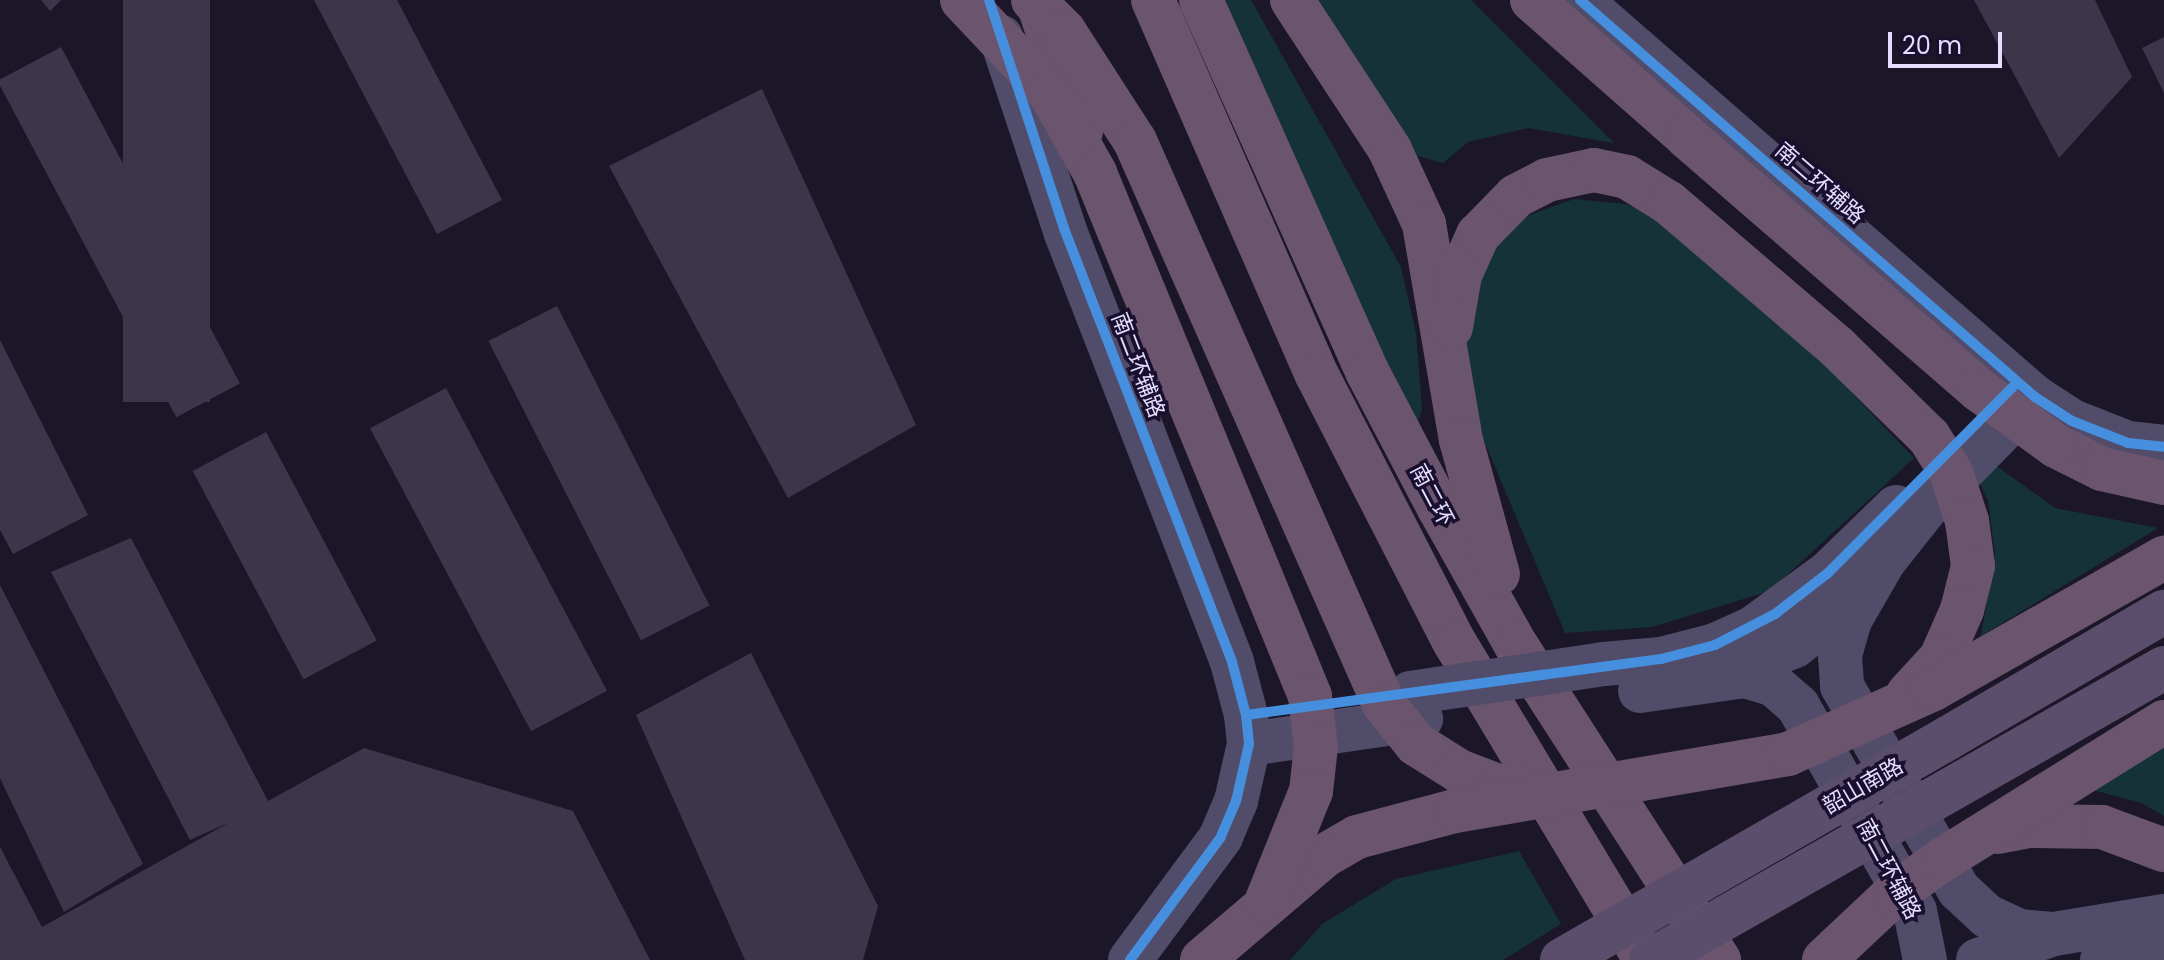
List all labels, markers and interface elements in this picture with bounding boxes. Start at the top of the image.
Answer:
scale bar [1892,16,2006,66]
text: 20 m [1902,29,1962,62]
street label: 南二环辅路 [1770,137,1870,229]
street label: 南二环辅路 [1106,309,1170,421]
street label: 南二环 [1405,460,1459,530]
street label: 韶山南路 [1818,753,1908,819]
street label: 南二环辅路 [1852,814,1926,924]

